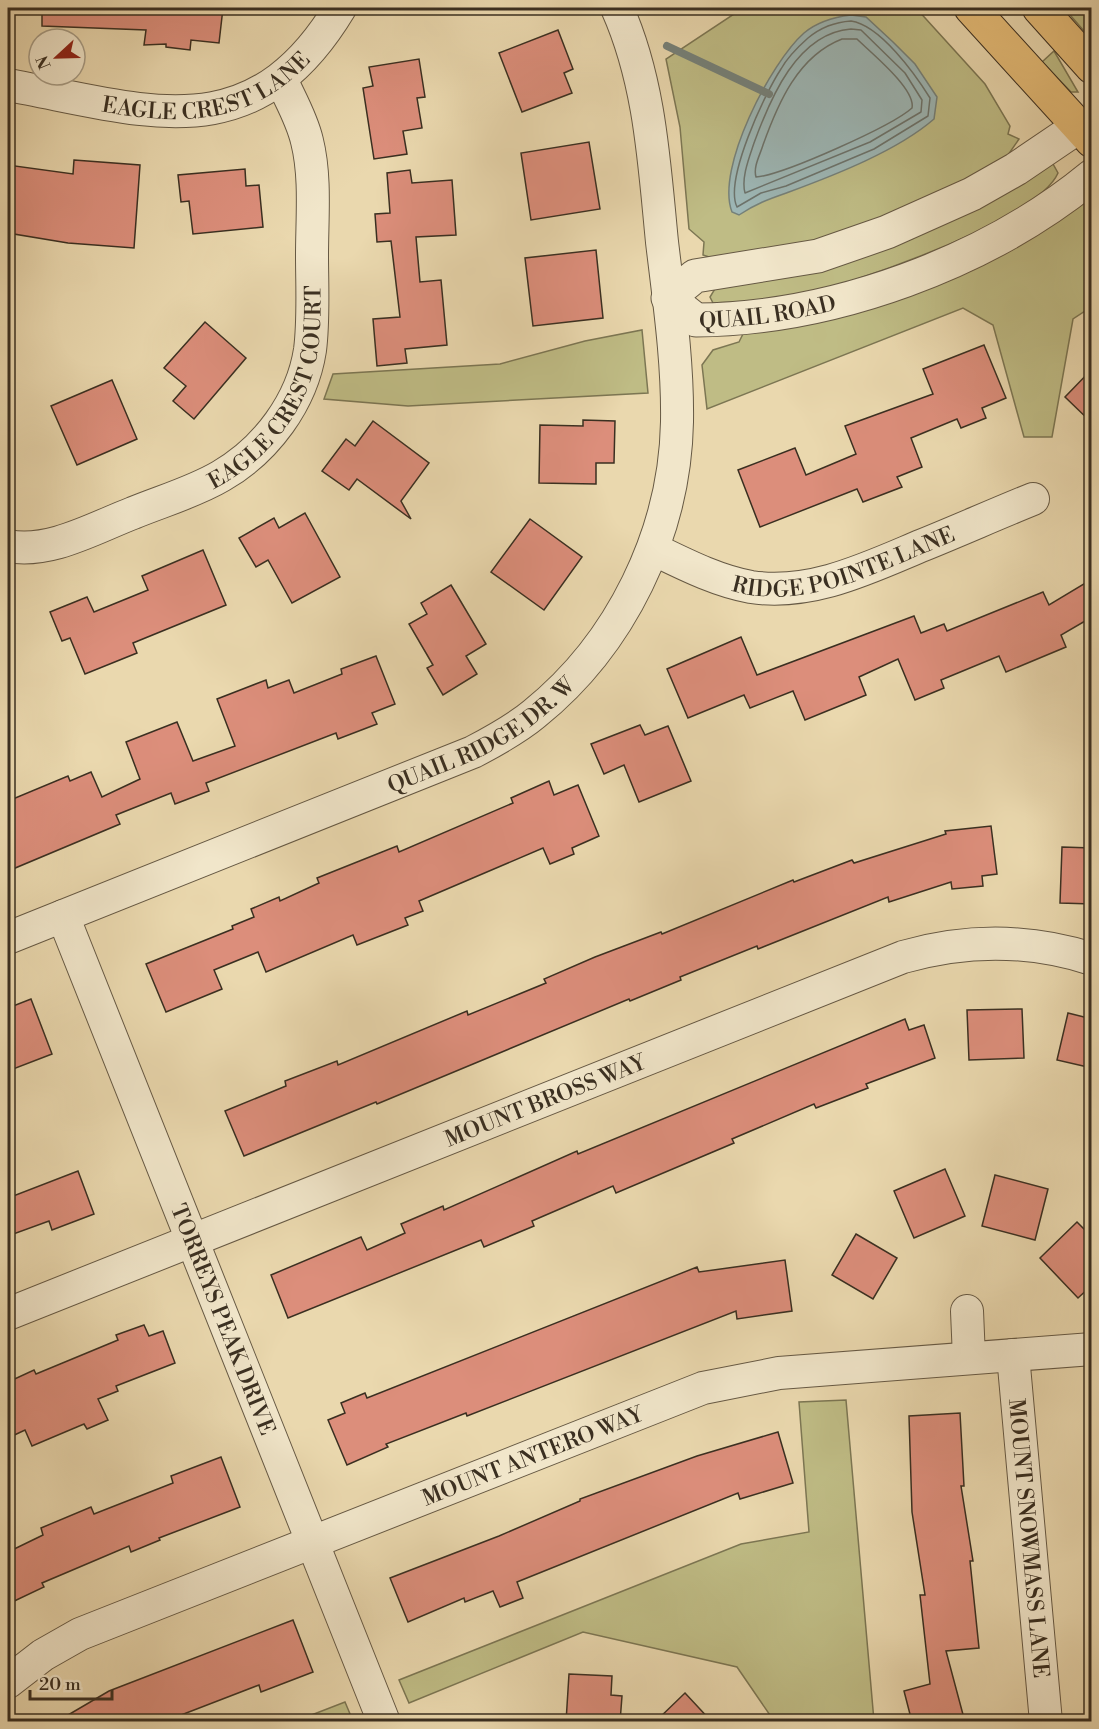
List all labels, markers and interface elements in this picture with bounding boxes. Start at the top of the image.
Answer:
north arrow [27,27,87,87]
street label: EAGLE CREST LANE [100,47,316,126]
text: N [32,52,56,72]
street label: EAGLE CREST COURT [204,285,328,496]
street label: QUAIL ROAD [699,290,839,335]
street label: RIDGE POINTE LANE [729,521,959,604]
street label: QUAIL RIDGE DR. W [384,671,582,800]
street label: MOUNT BROSS WAY [441,1048,651,1153]
street label: TORREYS PEAK DRIVE [164,1200,280,1439]
street label: MOUNT SNOWMASS LANE [1002,1397,1054,1679]
street label: MOUNT ANTERO WAY [418,1400,649,1513]
scale bar [30,1663,112,1701]
text: 20 m [39,1673,81,1696]

